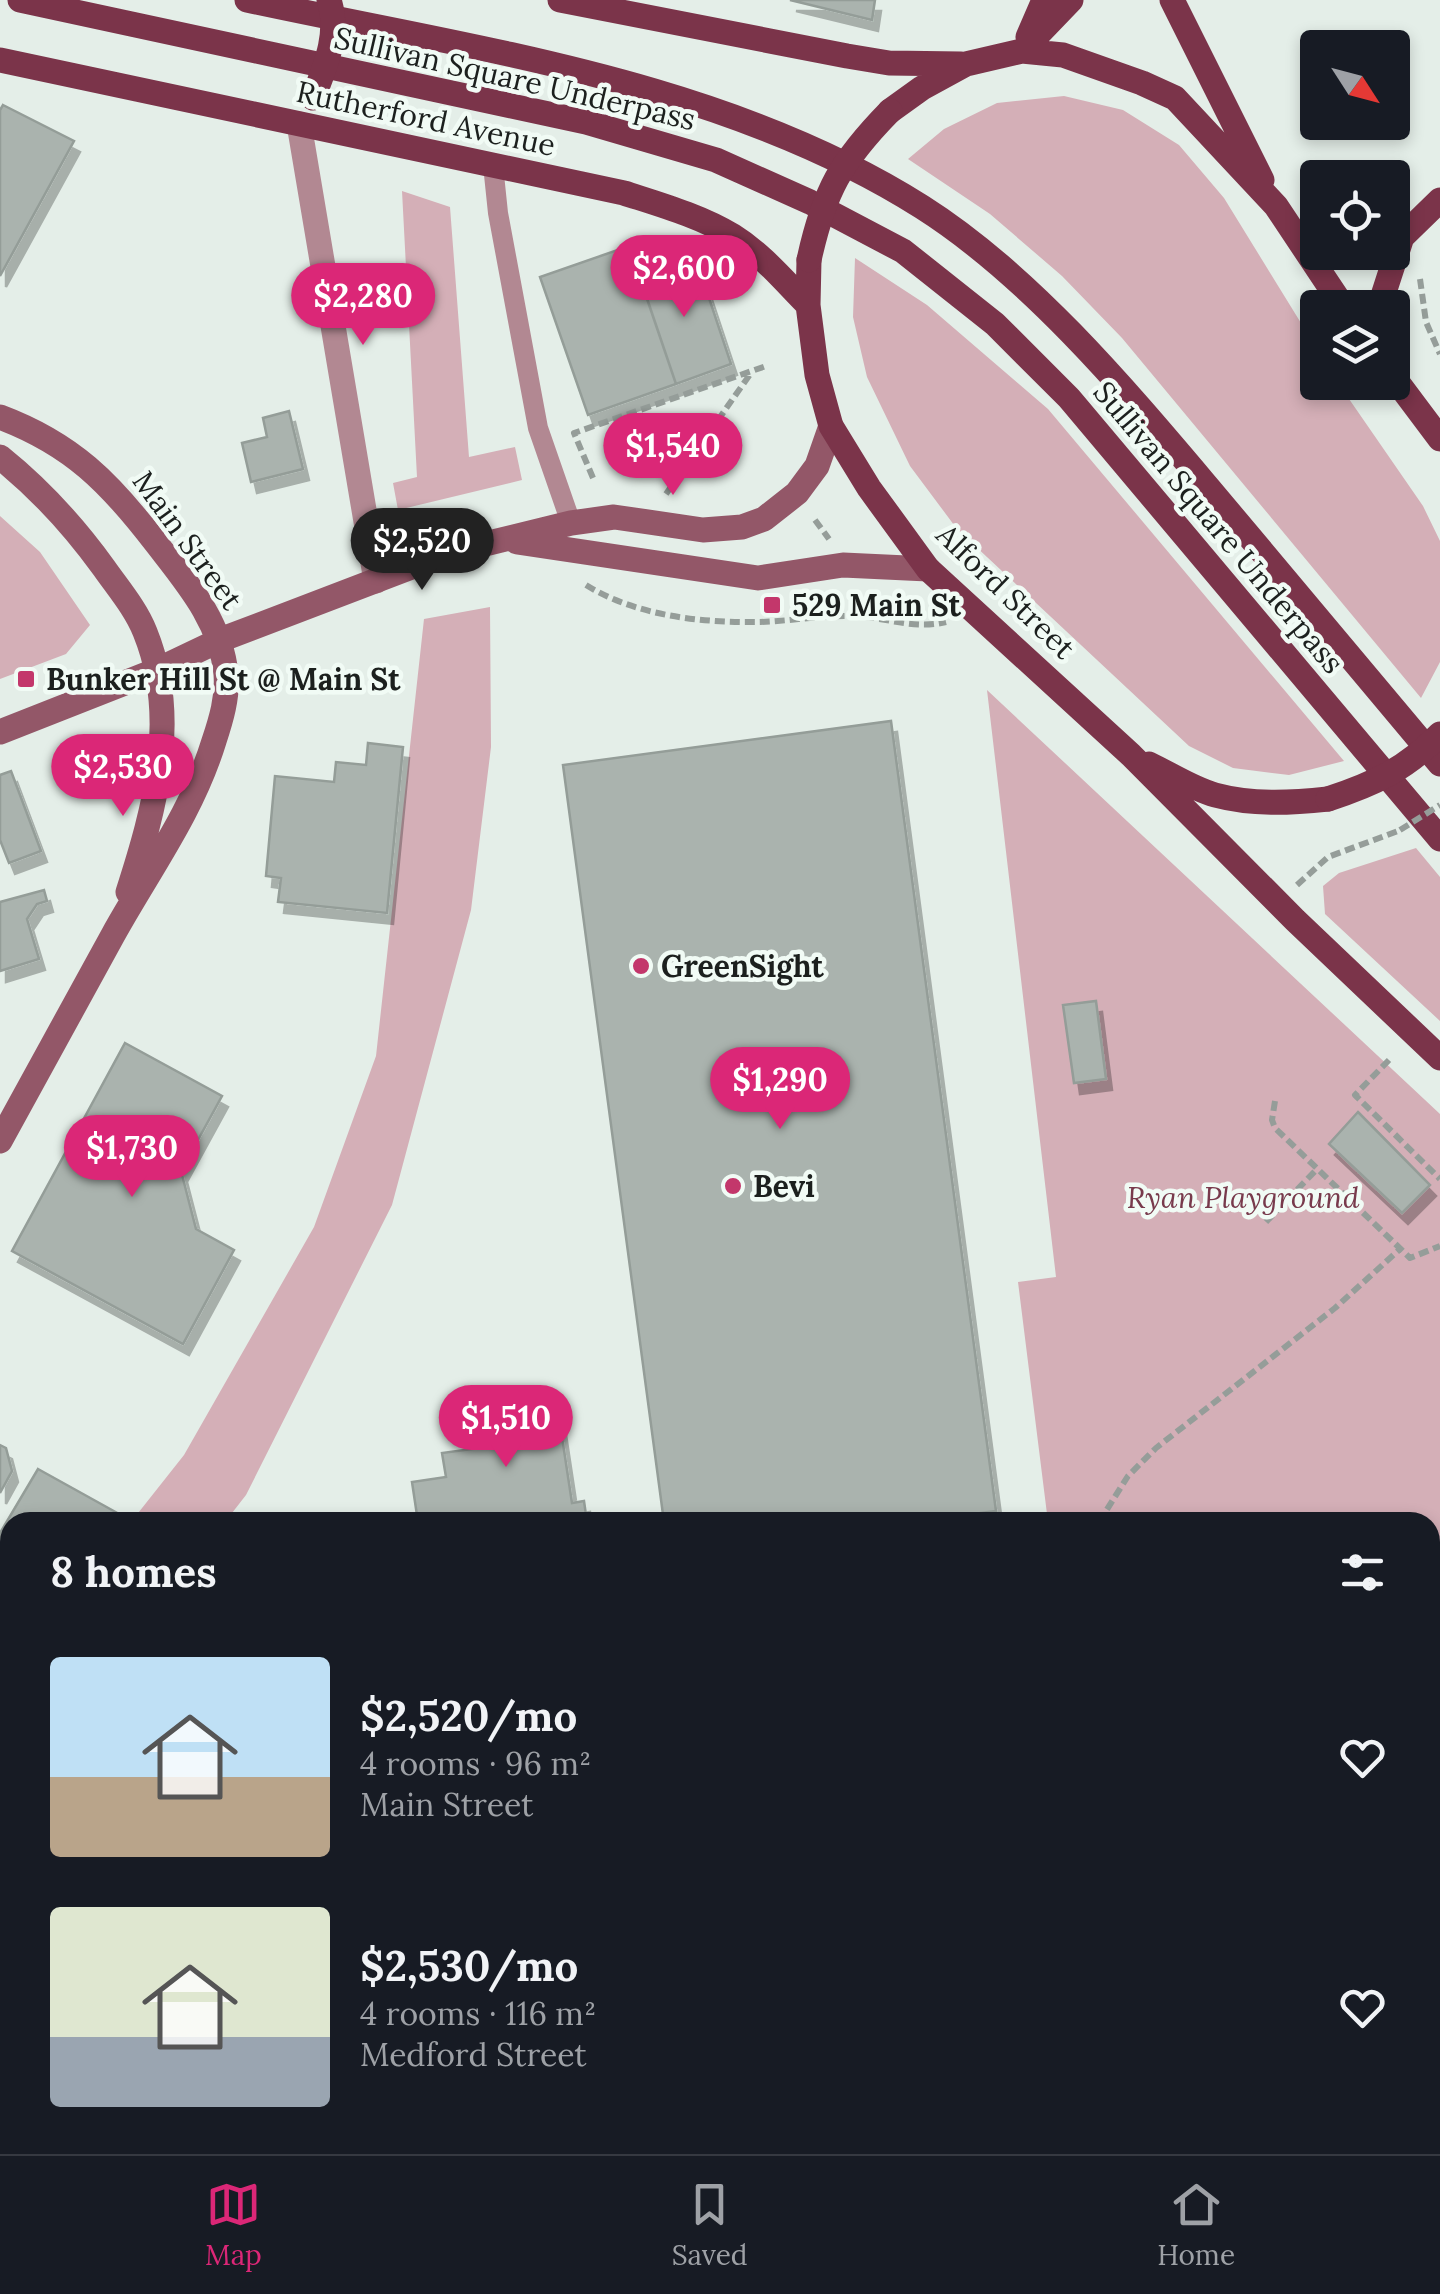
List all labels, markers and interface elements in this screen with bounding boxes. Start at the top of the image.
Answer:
street label: Sullivan Square Underpass [331,18,699,138]
north arrow [1300,30,1410,140]
map controls [1300,30,1410,400]
street label: Rutherford Avenue [293,72,559,164]
button: locate [1300,160,1410,270]
pin: $2,600 [603,235,765,320]
text: $2,600 [633,247,735,288]
pin: $2,280 [282,263,444,348]
text: $2,280 [313,275,413,316]
button: layers [1300,290,1410,400]
street label: Sullivan Square Underpass [1086,373,1352,681]
pin: $1,540 [592,413,754,498]
text: $1,540 [625,425,721,466]
street label: Main Street [125,463,251,617]
pin: $2,520 [341,508,503,593]
street label: Alford Street [928,515,1084,667]
text: $2,520 [373,520,471,561]
place label: 529 Main St [792,586,962,624]
marker: 529 Main St [761,594,783,616]
place label: Bunker Hill St @ Main St [46,660,401,698]
marker: Bunker Hill St @ Main St [15,668,37,690]
pin: $2,530 [42,734,204,819]
text: $2,530 [73,746,173,787]
place label: GreenSight [661,947,824,986]
marker: GreenSight [630,955,652,977]
pin: $1,290 [699,1047,861,1132]
text: $1,290 [732,1059,828,1100]
pin: $1,730 [51,1115,213,1200]
text: $1,730 [86,1127,178,1168]
place label: Bevi [753,1167,815,1205]
marker: Bevi [722,1175,744,1197]
park label: Ryan Playground [1127,1178,1360,1216]
pin: $1,510 [425,1385,587,1470]
text: $1,510 [461,1397,551,1438]
text: 8 homes [50,1545,217,1599]
icon: filters [1335,1545,1390,1600]
text: $2,520/mo [360,1689,577,1743]
icon: home [130,1697,250,1817]
icon: heart [1335,1730,1390,1785]
text: 4 rooms · 96 m² [360,1743,591,1784]
text: Main Street [360,1784,533,1825]
text: $2,530/mo [360,1939,578,1993]
icon: home [130,1947,250,2067]
icon: heart [1335,1980,1390,2035]
text: 4 rooms · 116 m² [360,1993,596,2034]
text: Medford Street [360,2034,587,2075]
tab: Map [205,2177,262,2273]
tab: Saved [672,2177,747,2273]
tab: Home [1157,2177,1235,2273]

